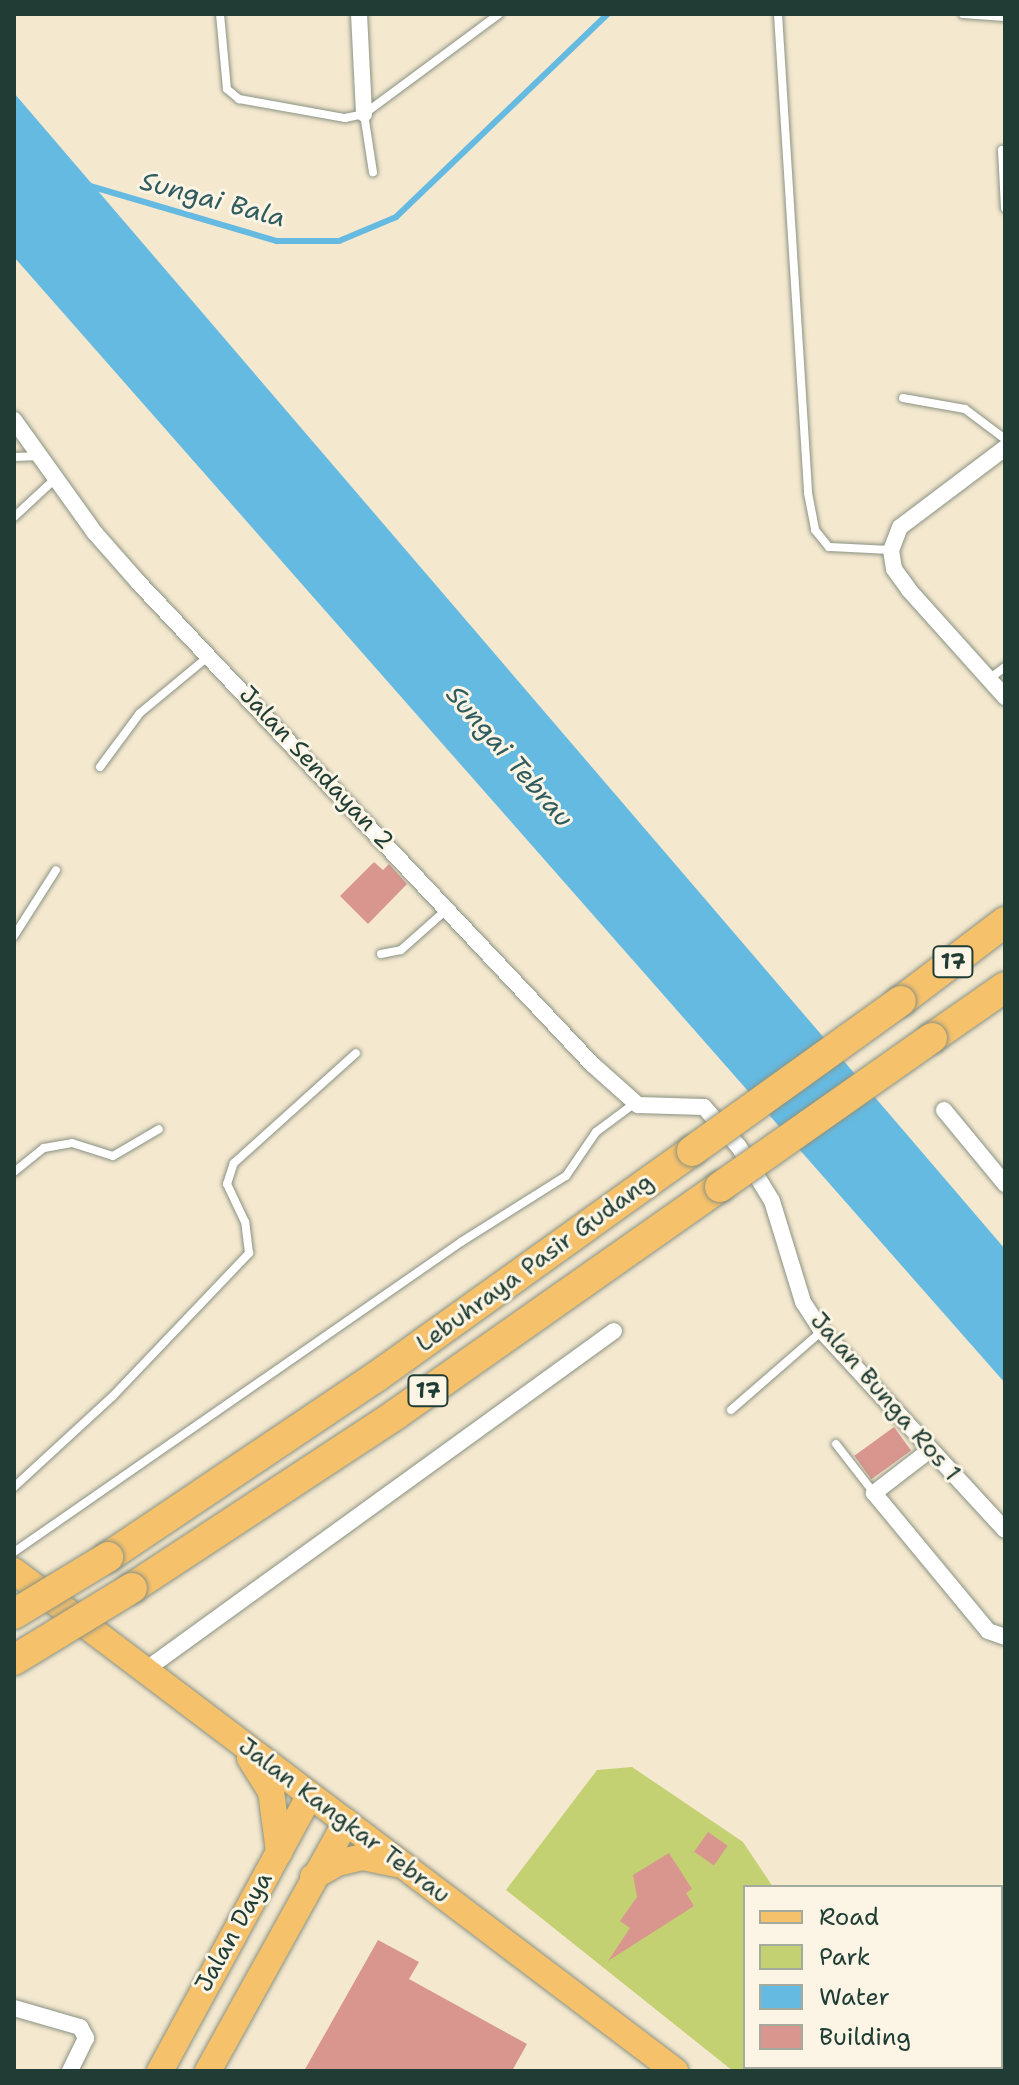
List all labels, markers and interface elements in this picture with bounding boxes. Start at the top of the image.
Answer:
water label: Sungai Bala [137,165,289,233]
water label: Sungai Tebrau [440,679,580,833]
street label: Jalan Sendayan 2 [233,680,399,856]
road number: 17 [931,944,975,980]
street label: Lebuhraya Pasir Gudang [411,1167,659,1359]
street label: Jalan Bunga Ros 1 [804,1307,966,1487]
road number: 17 [406,1373,450,1409]
street label: Jalan Kangkar Tebrau [233,1732,455,1910]
street label: Jalan Daya [189,1867,279,1997]
legend [743,1885,1003,2069]
text: Road [819,1901,879,1933]
text: Park [819,1941,871,1973]
text: Water [819,1981,890,2013]
text: Building [819,2021,911,2053]

